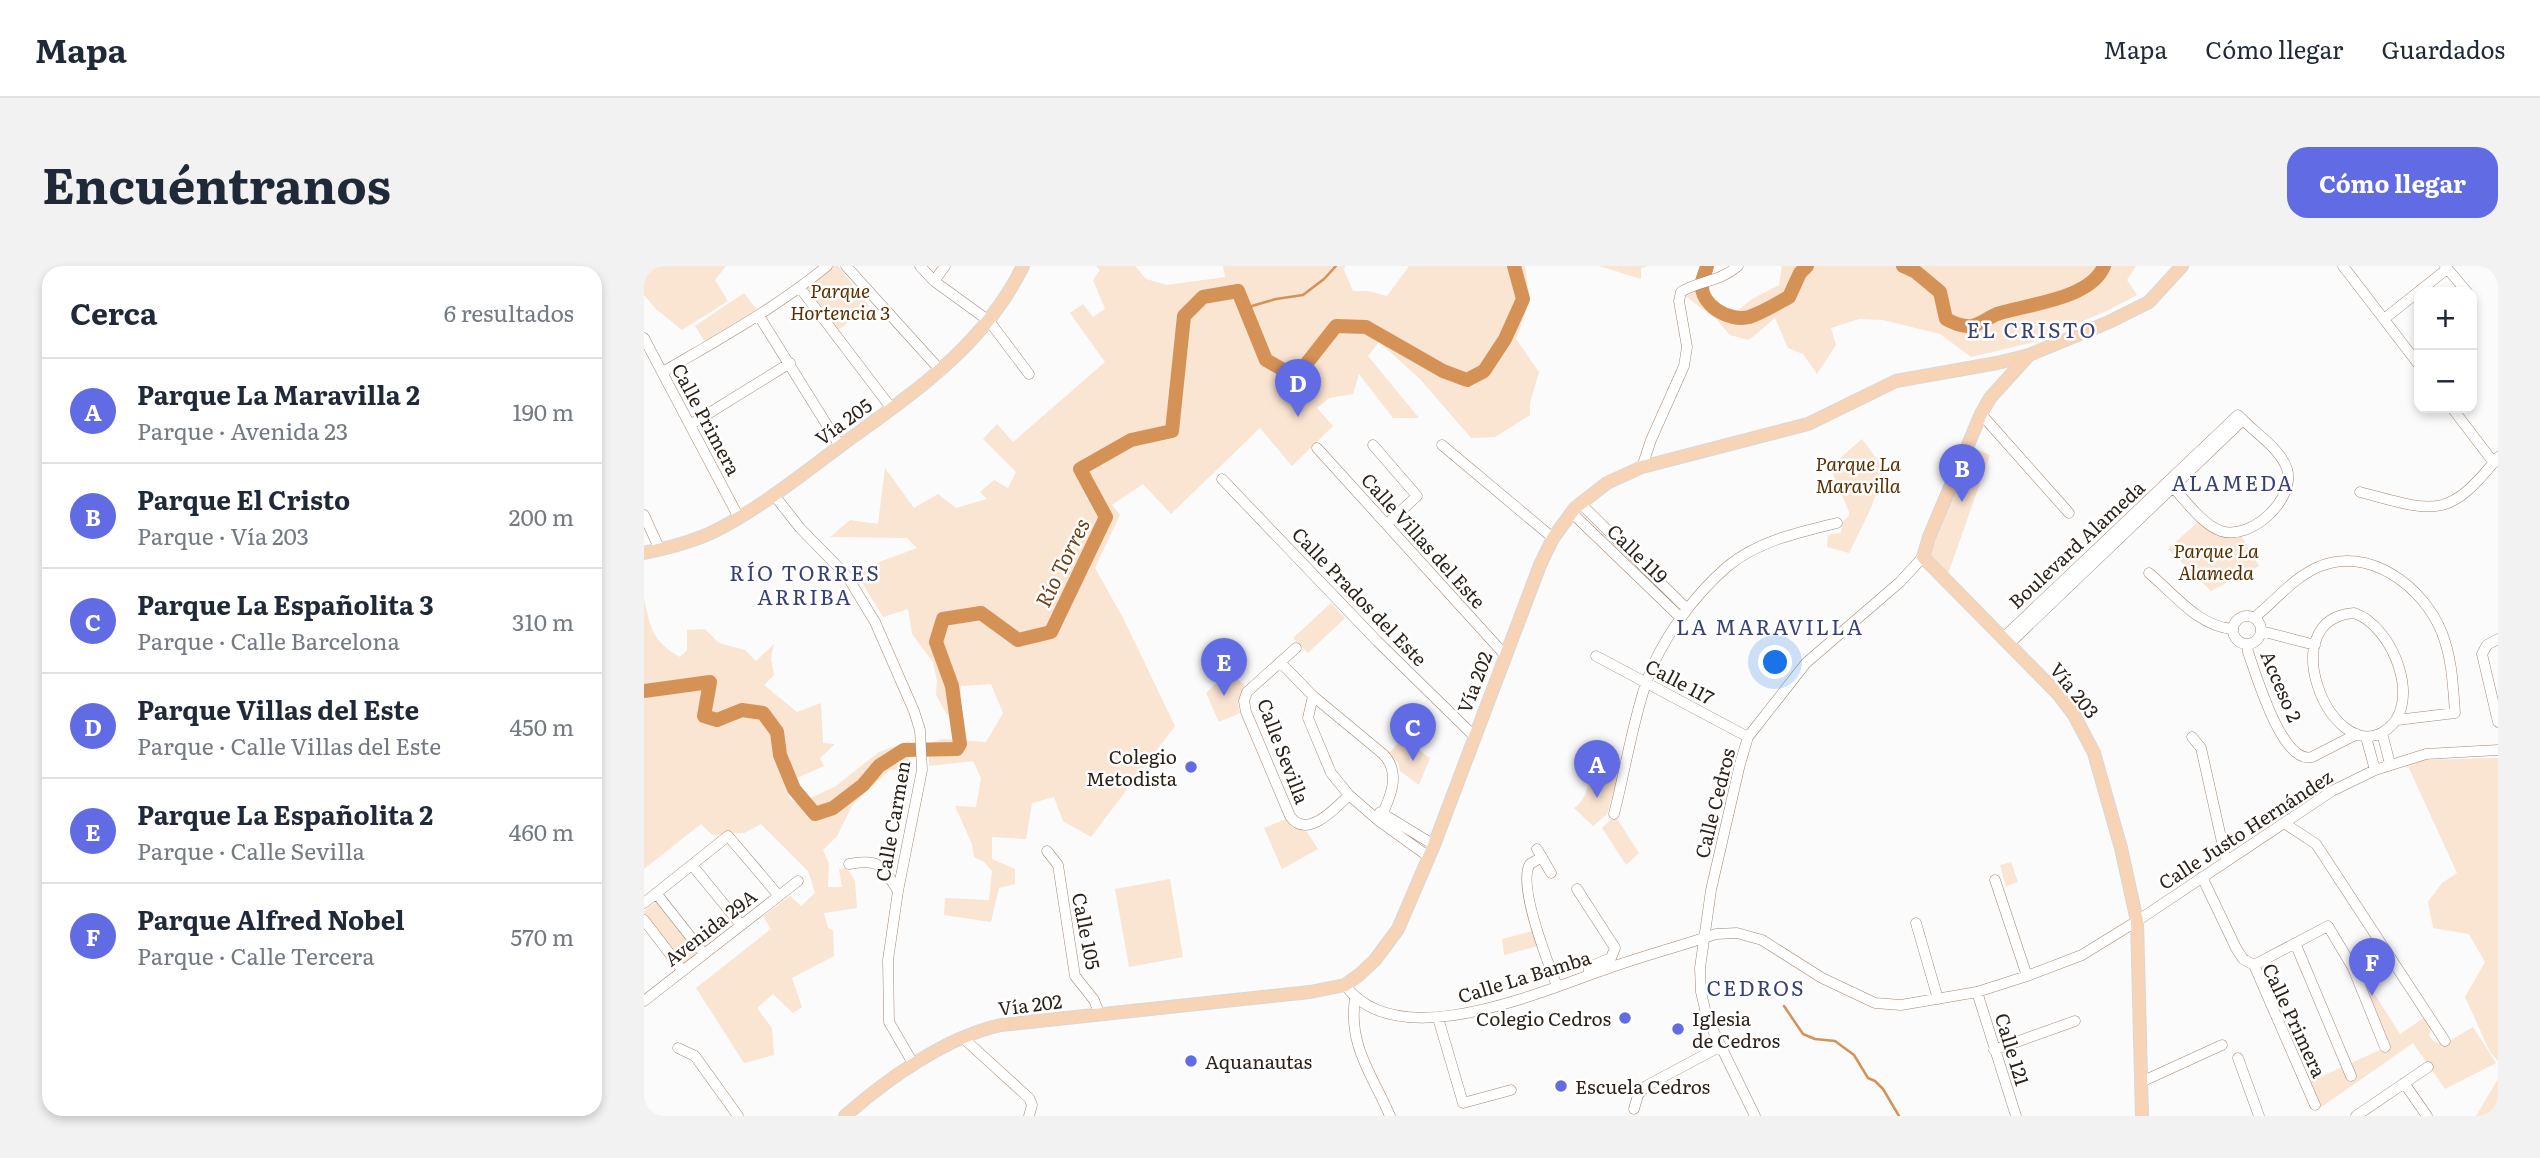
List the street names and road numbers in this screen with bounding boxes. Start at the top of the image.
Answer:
street label: Calle Primera [666,358,749,481]
street label: Vía 205 [809,391,878,451]
street label: Calle Villas del Este [1355,466,1493,614]
street label: Boulevard Alameda [2002,473,2151,615]
street label: Calle 119 [1601,517,1675,589]
street label: Calle Prados del Este [1286,520,1434,672]
street label: Acceso 2 [2254,646,2310,726]
street label: Vía 202 [1449,647,1499,717]
street label: Calle 117 [1641,651,1720,711]
street label: Vía 203 [2044,656,2106,724]
street label: Calle Sevilla [1251,694,1317,809]
street label: Calle Cedros [1687,745,1741,861]
street label: Calle Carmen [868,758,916,884]
street label: Calle Justo Hernández [2152,762,2338,896]
street label: Avenida 29A [658,882,762,972]
street label: Calle 105 [1066,890,1108,972]
street label: Calle La Bamba [1454,942,1595,1010]
street label: Calle Primera [2256,958,2334,1083]
street label: Vía 202 [996,986,1064,1022]
street label: Calle 121 [1989,1009,2037,1089]

